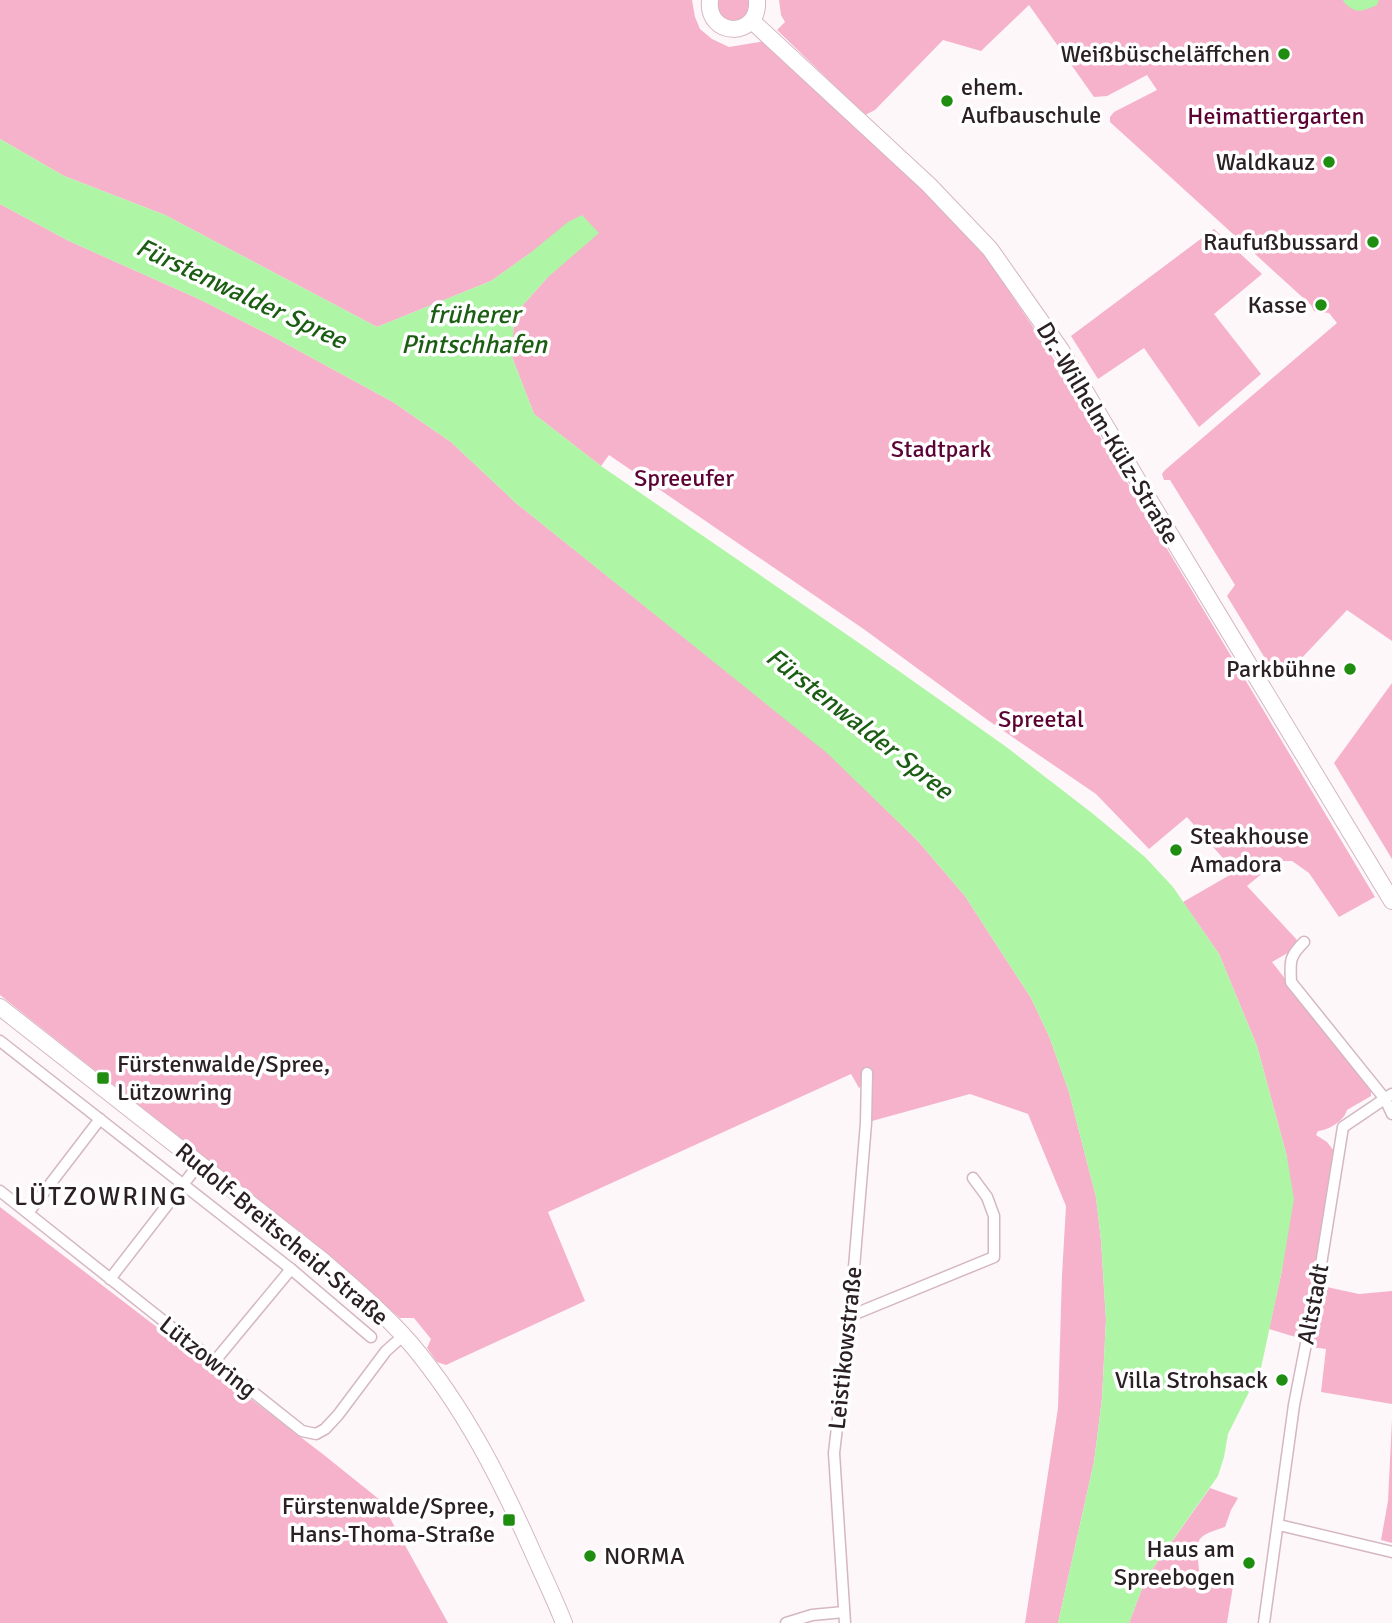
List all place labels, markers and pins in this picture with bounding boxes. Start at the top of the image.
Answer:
place label: Weißbüscheläffchen [1061,39,1270,69]
marker: Weißbüscheläffchen [1276,46,1292,62]
place label: ehem. Aufbauschule [961,72,1101,130]
marker: ehem. Aufbauschule [939,93,955,109]
place label: Waldkauz [1216,147,1315,177]
marker: Waldkauz [1321,154,1337,170]
place label: Raufußbussard [1203,227,1359,257]
marker: Raufußbussard [1365,234,1381,250]
place label: Kasse [1248,290,1307,320]
marker: Kasse [1313,297,1329,313]
place label: Parkbühne [1226,654,1336,684]
marker: Parkbühne [1342,661,1358,677]
place label: Steakhouse Amadora [1190,821,1309,879]
marker: Steakhouse Amadora [1168,842,1184,858]
place label: Fürstenwalde/Spree, Lützowring [117,1049,330,1107]
marker: Fürstenwalde/Spree, Lützowring [95,1070,111,1086]
place label: Villa Strohsack [1115,1365,1268,1395]
marker: Villa Strohsack [1274,1372,1290,1388]
place label: Fürstenwalde/Spree, Hans-Thoma-Straße [282,1491,495,1549]
marker: Fürstenwalde/Spree, Hans-Thoma-Straße [501,1512,517,1528]
place label: Haus am Spreebogen [1114,1534,1235,1592]
place label: NORMA [604,1541,685,1571]
marker: NORMA [582,1548,598,1564]
marker: Haus am Spreebogen [1241,1555,1257,1571]

